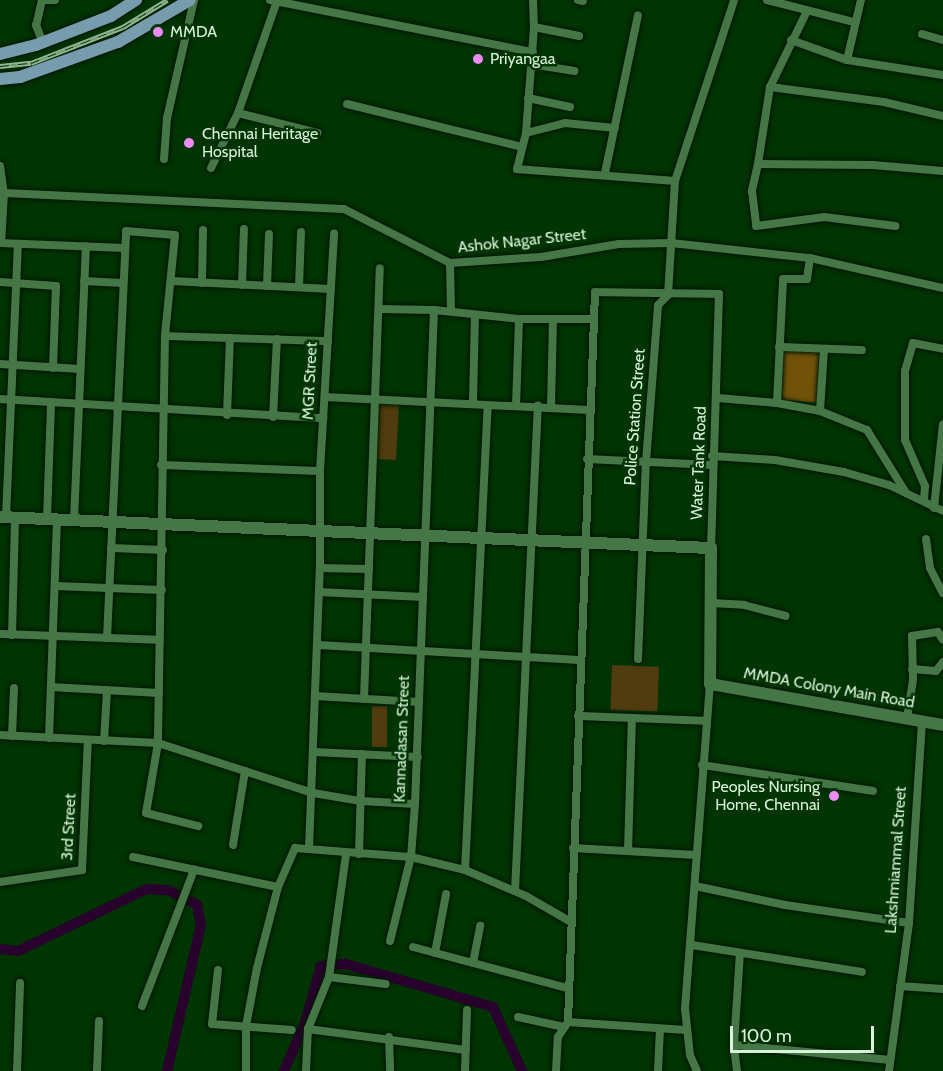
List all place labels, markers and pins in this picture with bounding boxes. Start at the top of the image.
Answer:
place label: MMDA [170,22,217,42]
marker: MMDA [151,25,165,39]
place label: Priyangaa [490,49,555,69]
marker: Priyangaa [471,52,485,66]
place label: Chennai Heritage Hospital [202,124,318,162]
marker: Chennai Heritage Hospital [180,134,198,152]
place label: Peoples Nursing Home, Chennai [712,777,820,815]
marker: Peoples Nursing Home, Chennai [825,787,843,805]

